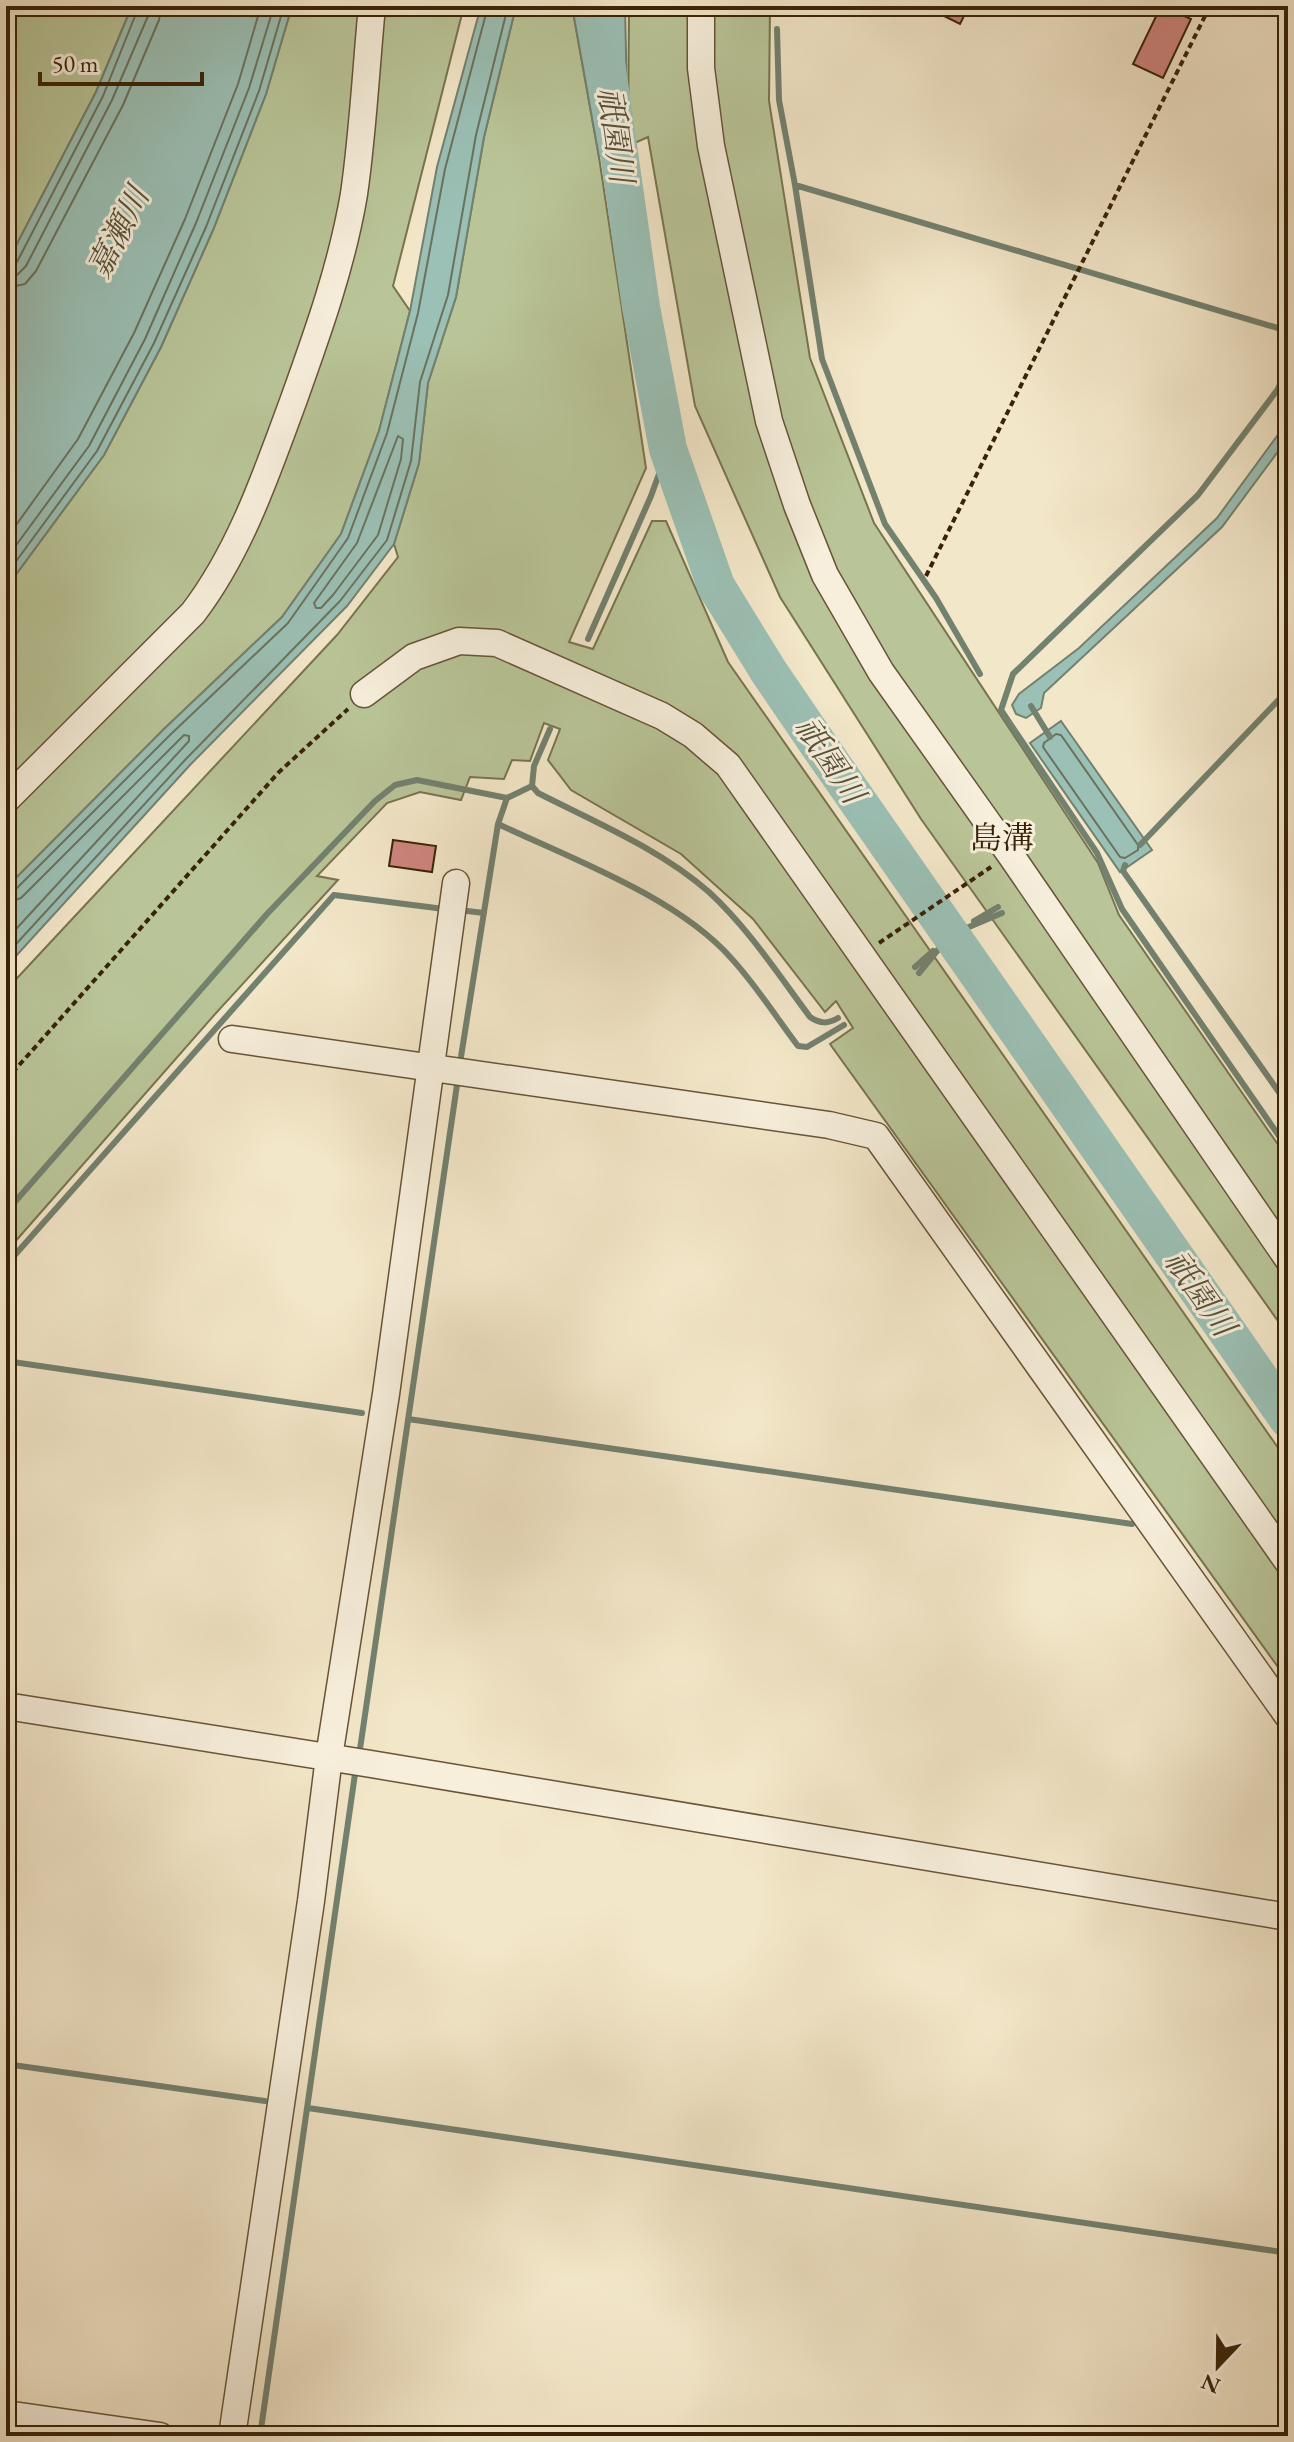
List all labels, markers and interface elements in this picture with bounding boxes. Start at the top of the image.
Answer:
scale bar [40,36,202,86]
text: 50 m [52,48,99,79]
water label: 祇園川 [589,85,644,188]
water label: 嘉瀬川 [77,177,160,284]
water label: 祇園川 [786,708,876,814]
district label: 島溝 [970,817,1034,859]
water label: 祇園川 [1155,1242,1246,1347]
north arrow [1178,2326,1258,2406]
text: N [1197,2367,1224,2401]

